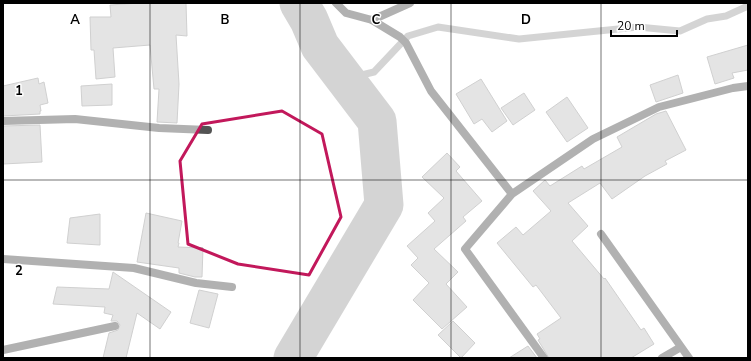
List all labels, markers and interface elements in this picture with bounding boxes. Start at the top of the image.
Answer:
text: A [70,11,80,29]
text: B [221,11,230,29]
text: C [372,11,381,29]
text: D [521,11,531,29]
scale bar [611,12,677,38]
text: 20 m [617,18,645,34]
text: 1 [15,82,23,100]
text: 2 [15,262,23,280]

